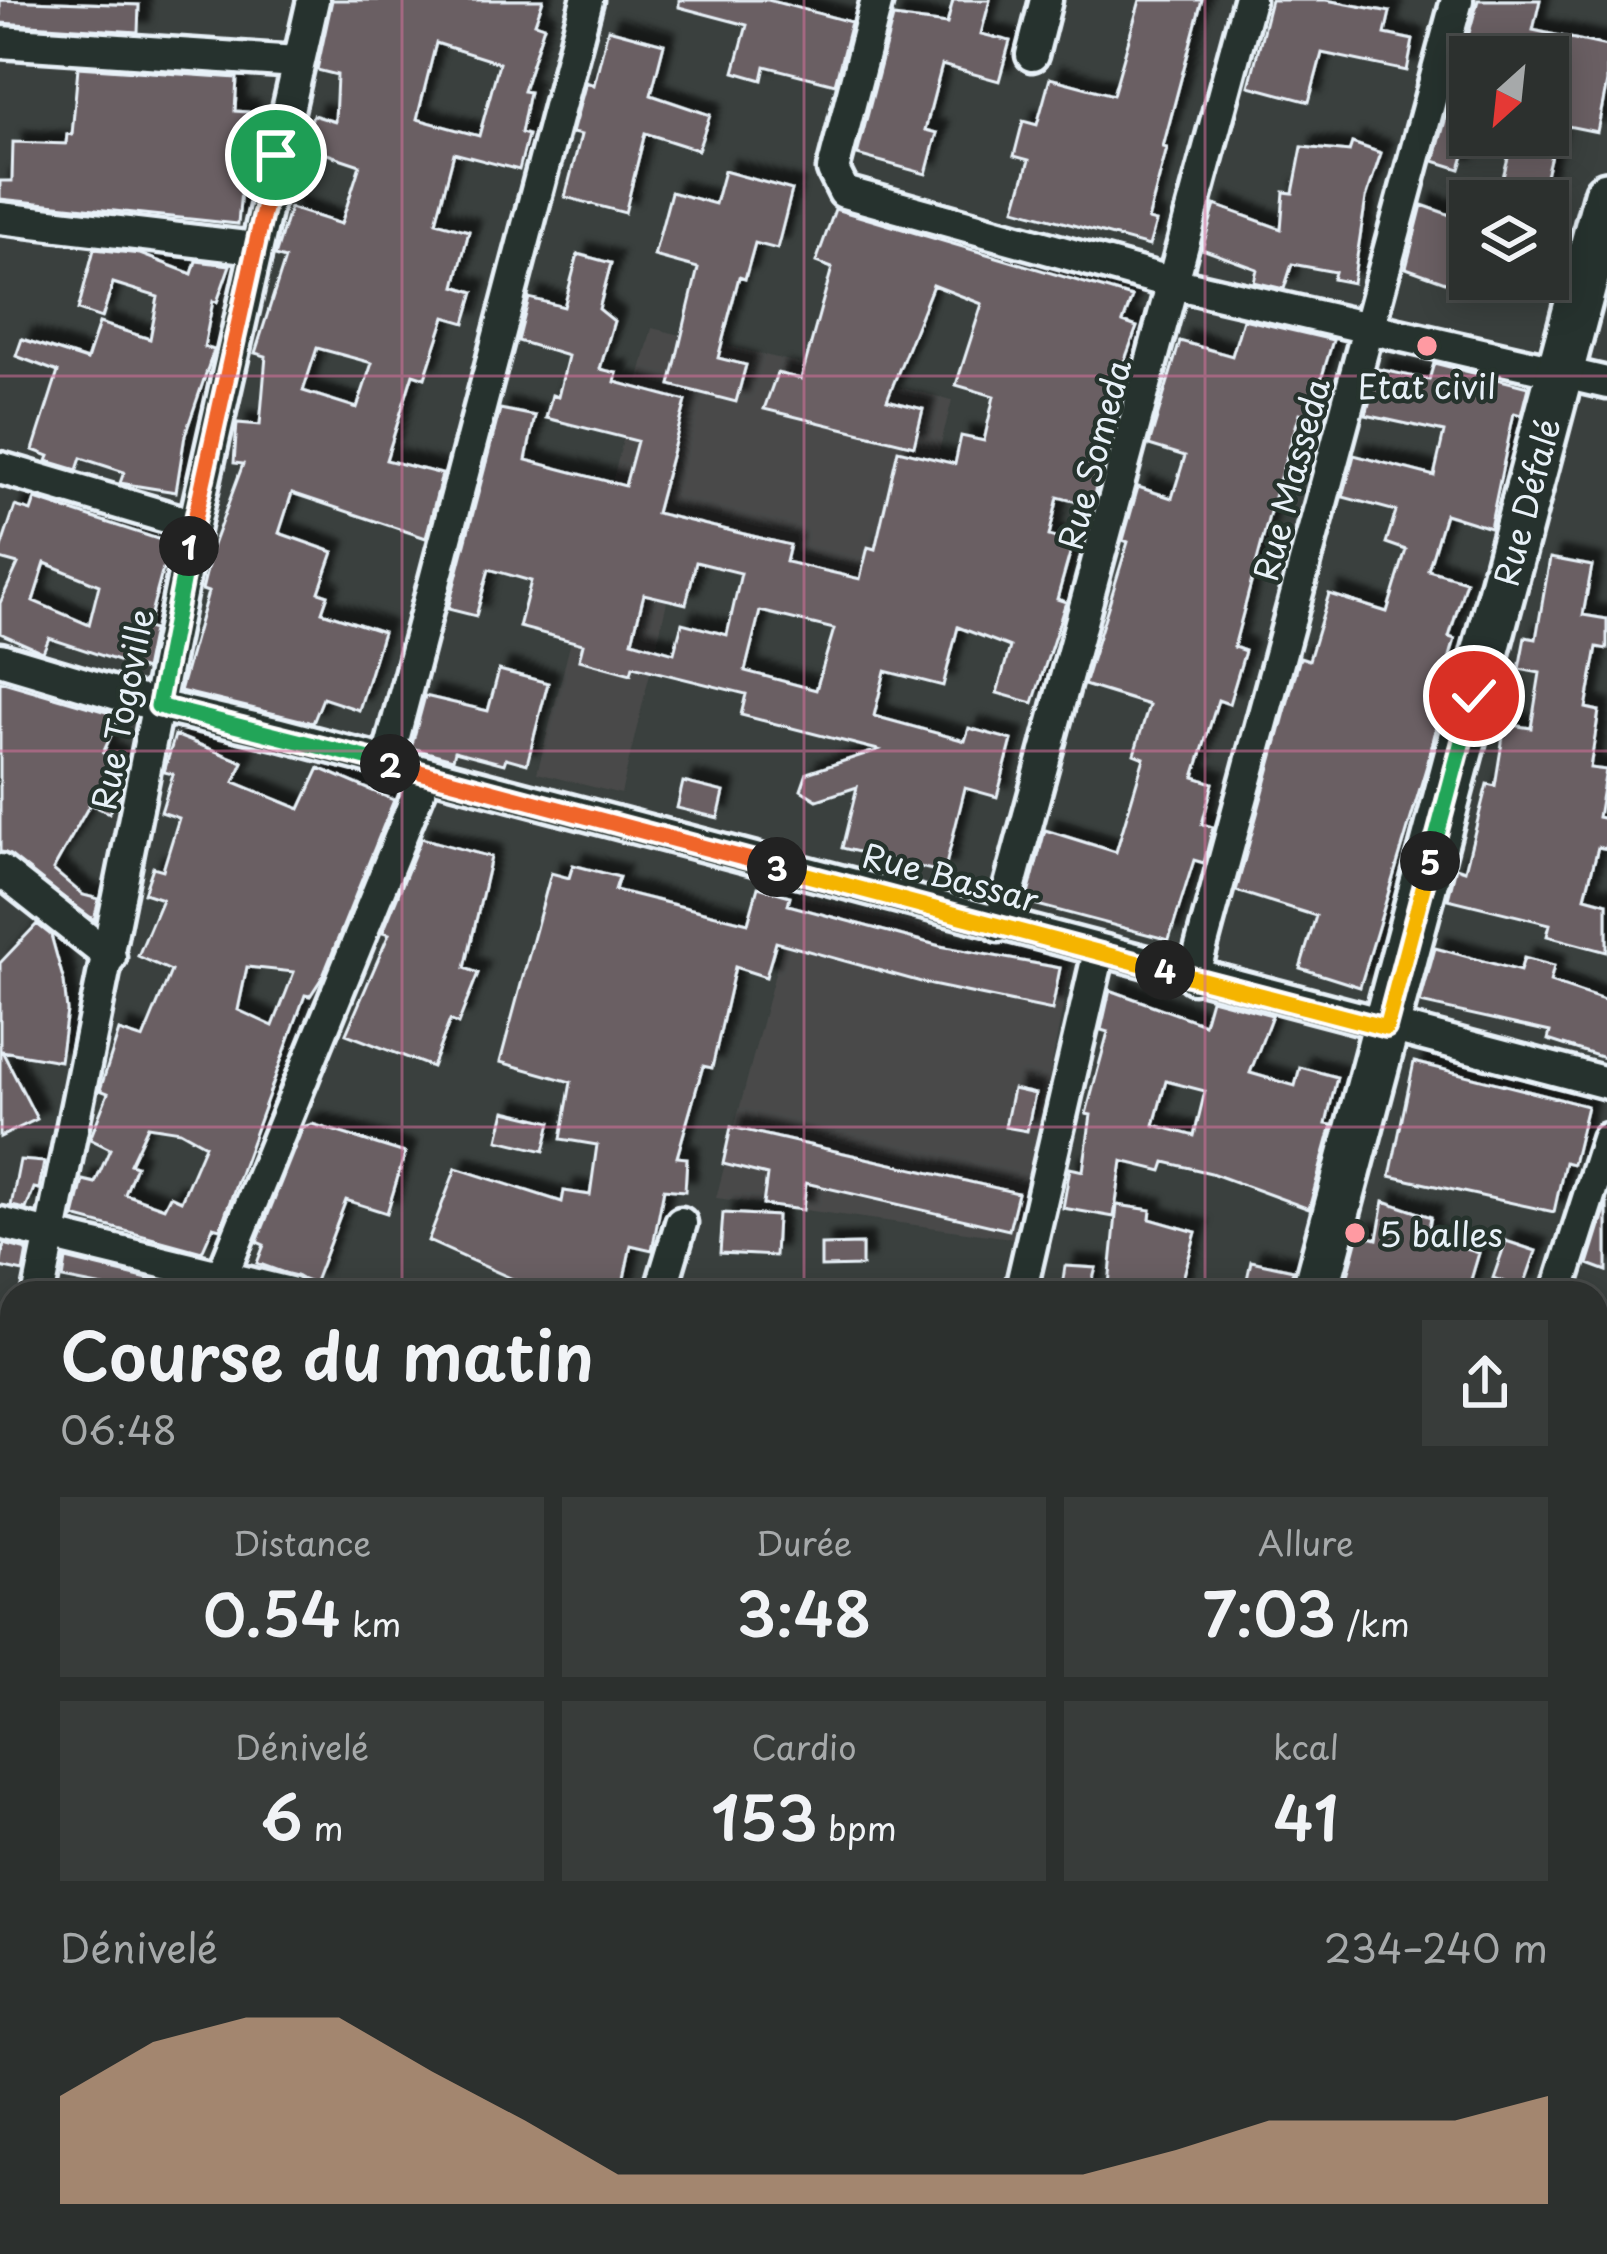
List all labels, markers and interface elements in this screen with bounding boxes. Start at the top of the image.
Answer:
north arrow [1449,36,1569,156]
map controls [1449,36,1569,300]
pin [225,104,327,206]
icon: arrive [243,122,309,188]
button: layers [1449,180,1569,300]
marker: Etat civil [1414,333,1440,359]
street label: Rue Someda [1044,353,1143,555]
place label: Etat civil [1358,360,1496,410]
street label: Rue Masseda [1239,371,1341,586]
street label: Rue Défalé [1479,412,1572,591]
pin: 1 [159,516,219,576]
text: 1 [181,521,197,571]
street label: Rue Togoville [77,604,165,814]
pin [1423,645,1525,747]
icon: check [1441,663,1507,729]
pin: 2 [360,734,420,794]
text: 2 [378,739,402,789]
street label: Rue Bassar [857,829,1045,924]
pin: 5 [1400,831,1460,891]
text: 5 [1419,836,1441,886]
pin: 3 [747,837,807,897]
text: 3 [766,842,788,892]
pin: 4 [1135,940,1195,1000]
text: 4 [1154,945,1176,995]
place label: 5 balles [1379,1208,1503,1258]
marker: 5 balles [1342,1220,1368,1246]
text: Course du matin [60,1304,594,1403]
button: share [1422,1320,1548,1446]
text: 06:48 [60,1399,177,1458]
text: Distance [233,1517,371,1567]
text: Durée [756,1517,852,1567]
text: Allure [1258,1517,1354,1567]
text: 0.54 [203,1567,341,1657]
text: 3:48 [737,1567,871,1657]
text: 7:03 [1202,1567,1336,1657]
text: km [341,1598,401,1648]
text: /km [1336,1598,1410,1648]
text: Dénivelé [235,1721,369,1771]
text: Cardio [751,1721,857,1771]
text: kcal [1273,1721,1339,1771]
text: 6 [261,1771,303,1861]
text: 153 [711,1771,818,1861]
text: 41 [1273,1771,1339,1861]
text: m [303,1802,343,1852]
text: bpm [818,1802,897,1852]
text: Dénivelé [60,1917,218,1976]
text: 234–240 m [1324,1917,1548,1976]

